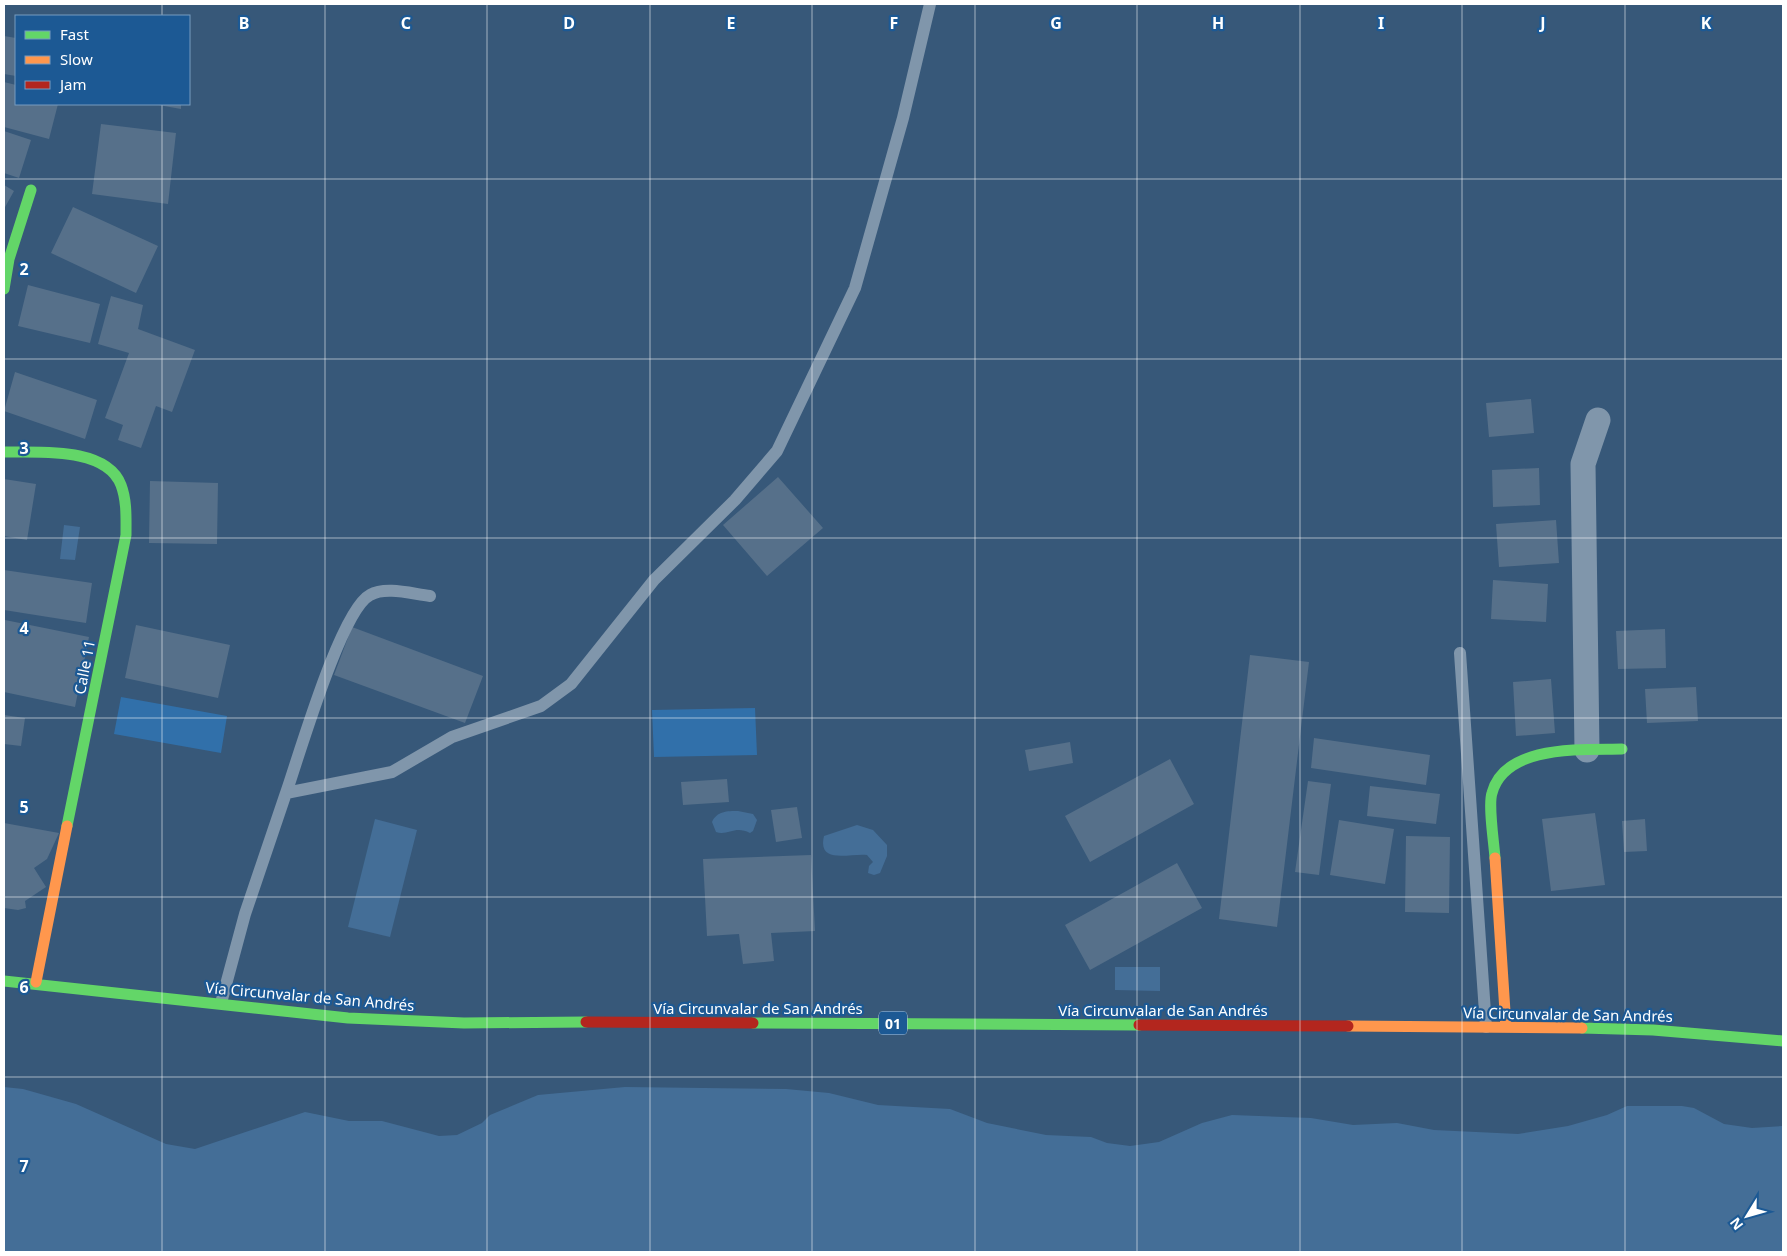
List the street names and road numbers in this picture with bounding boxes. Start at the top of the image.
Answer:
street label: Calle 11 [69,638,99,696]
street label: Vía Circunvalar de San Andrés [205,977,415,1015]
street label: Vía Circunvalar de San Andrés [653,998,863,1018]
street label: Vía Circunvalar de San Andrés [1058,1000,1268,1020]
street label: Vía Circunvalar de San Andrés [1463,1002,1673,1026]
road number: 01 [879,1011,907,1034]

